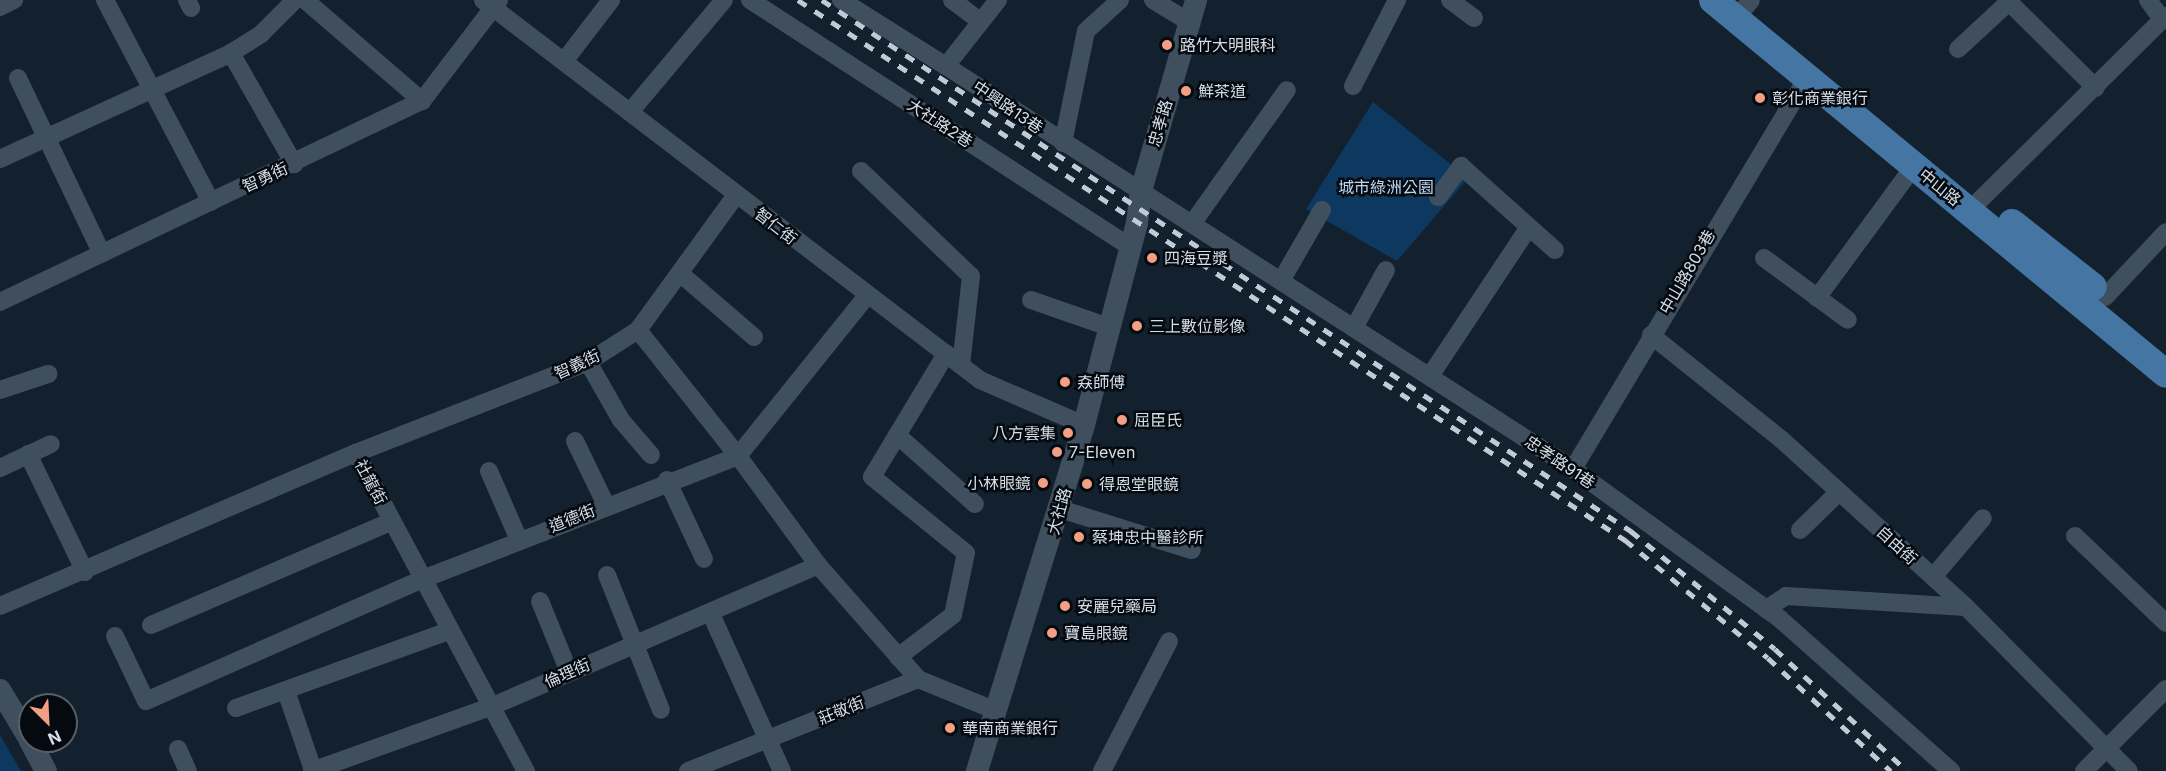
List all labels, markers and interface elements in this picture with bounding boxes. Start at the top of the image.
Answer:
place label: 路竹大明眼科 [1180,35,1276,55]
marker: 路竹大明眼科 [1158,36,1176,54]
street label: 中興路13巷 [969,77,1047,137]
place label: 鮮茶道 [1198,81,1246,101]
marker: 鮮茶道 [1179,84,1193,98]
place label: 彰化商業銀行 [1772,88,1868,108]
marker: 彰化商業銀行 [1753,91,1767,105]
street label: 大社路2巷 [904,95,976,151]
street label: 忠孝路 [1144,97,1176,149]
street label: 智勇街 [239,158,291,196]
street label: 中山路 [1915,164,1965,210]
park label: 城市綠洲公園 [1338,177,1434,197]
street label: 智仁街 [751,204,801,248]
street label: 中山路803巷 [1655,227,1719,317]
place label: 四海豆漿 [1164,248,1228,268]
marker: 四海豆漿 [1145,251,1159,265]
place label: 三上數位影像 [1149,316,1245,336]
marker: 三上數位影像 [1130,319,1144,333]
street label: 智義街 [551,345,603,383]
place label: 𡘙師傅 [1077,372,1125,392]
marker: 𡘙師傅 [1058,375,1072,389]
place label: 屈臣氏 [1134,410,1182,430]
marker: 屈臣氏 [1115,413,1129,427]
place label: 八方雲集 [992,423,1056,443]
marker: 八方雲集 [1061,426,1075,440]
street label: 忠孝路91巷 [1521,432,1599,492]
place label: 7-Eleven [1069,442,1135,462]
marker: 7-Eleven [1050,445,1064,459]
street label: 社龍街 [351,456,391,508]
place label: 小林眼鏡 [967,473,1031,493]
place label: 得恩堂眼鏡 [1099,474,1179,494]
marker: 小林眼鏡 [1036,476,1050,490]
marker: 得恩堂眼鏡 [1080,477,1094,491]
street label: 大社路 [1043,485,1075,537]
street label: 道德街 [546,500,598,536]
street label: 自由街 [1873,522,1921,568]
place label: 蔡坤忠中醫診所 [1092,527,1204,547]
marker: 蔡坤忠中醫診所 [1070,528,1088,546]
place label: 安麗兒藥局 [1077,596,1157,616]
marker: 安麗兒藥局 [1058,599,1072,613]
place label: 寶島眼鏡 [1064,623,1128,643]
marker: 寶島眼鏡 [1045,626,1059,640]
street label: 倫理街 [541,654,593,692]
street label: 莊敬街 [815,692,867,728]
north arrow [18,693,78,753]
place label: 華南商業銀行 [962,718,1058,738]
marker: 華南商業銀行 [943,721,957,735]
text: N [45,726,64,749]

